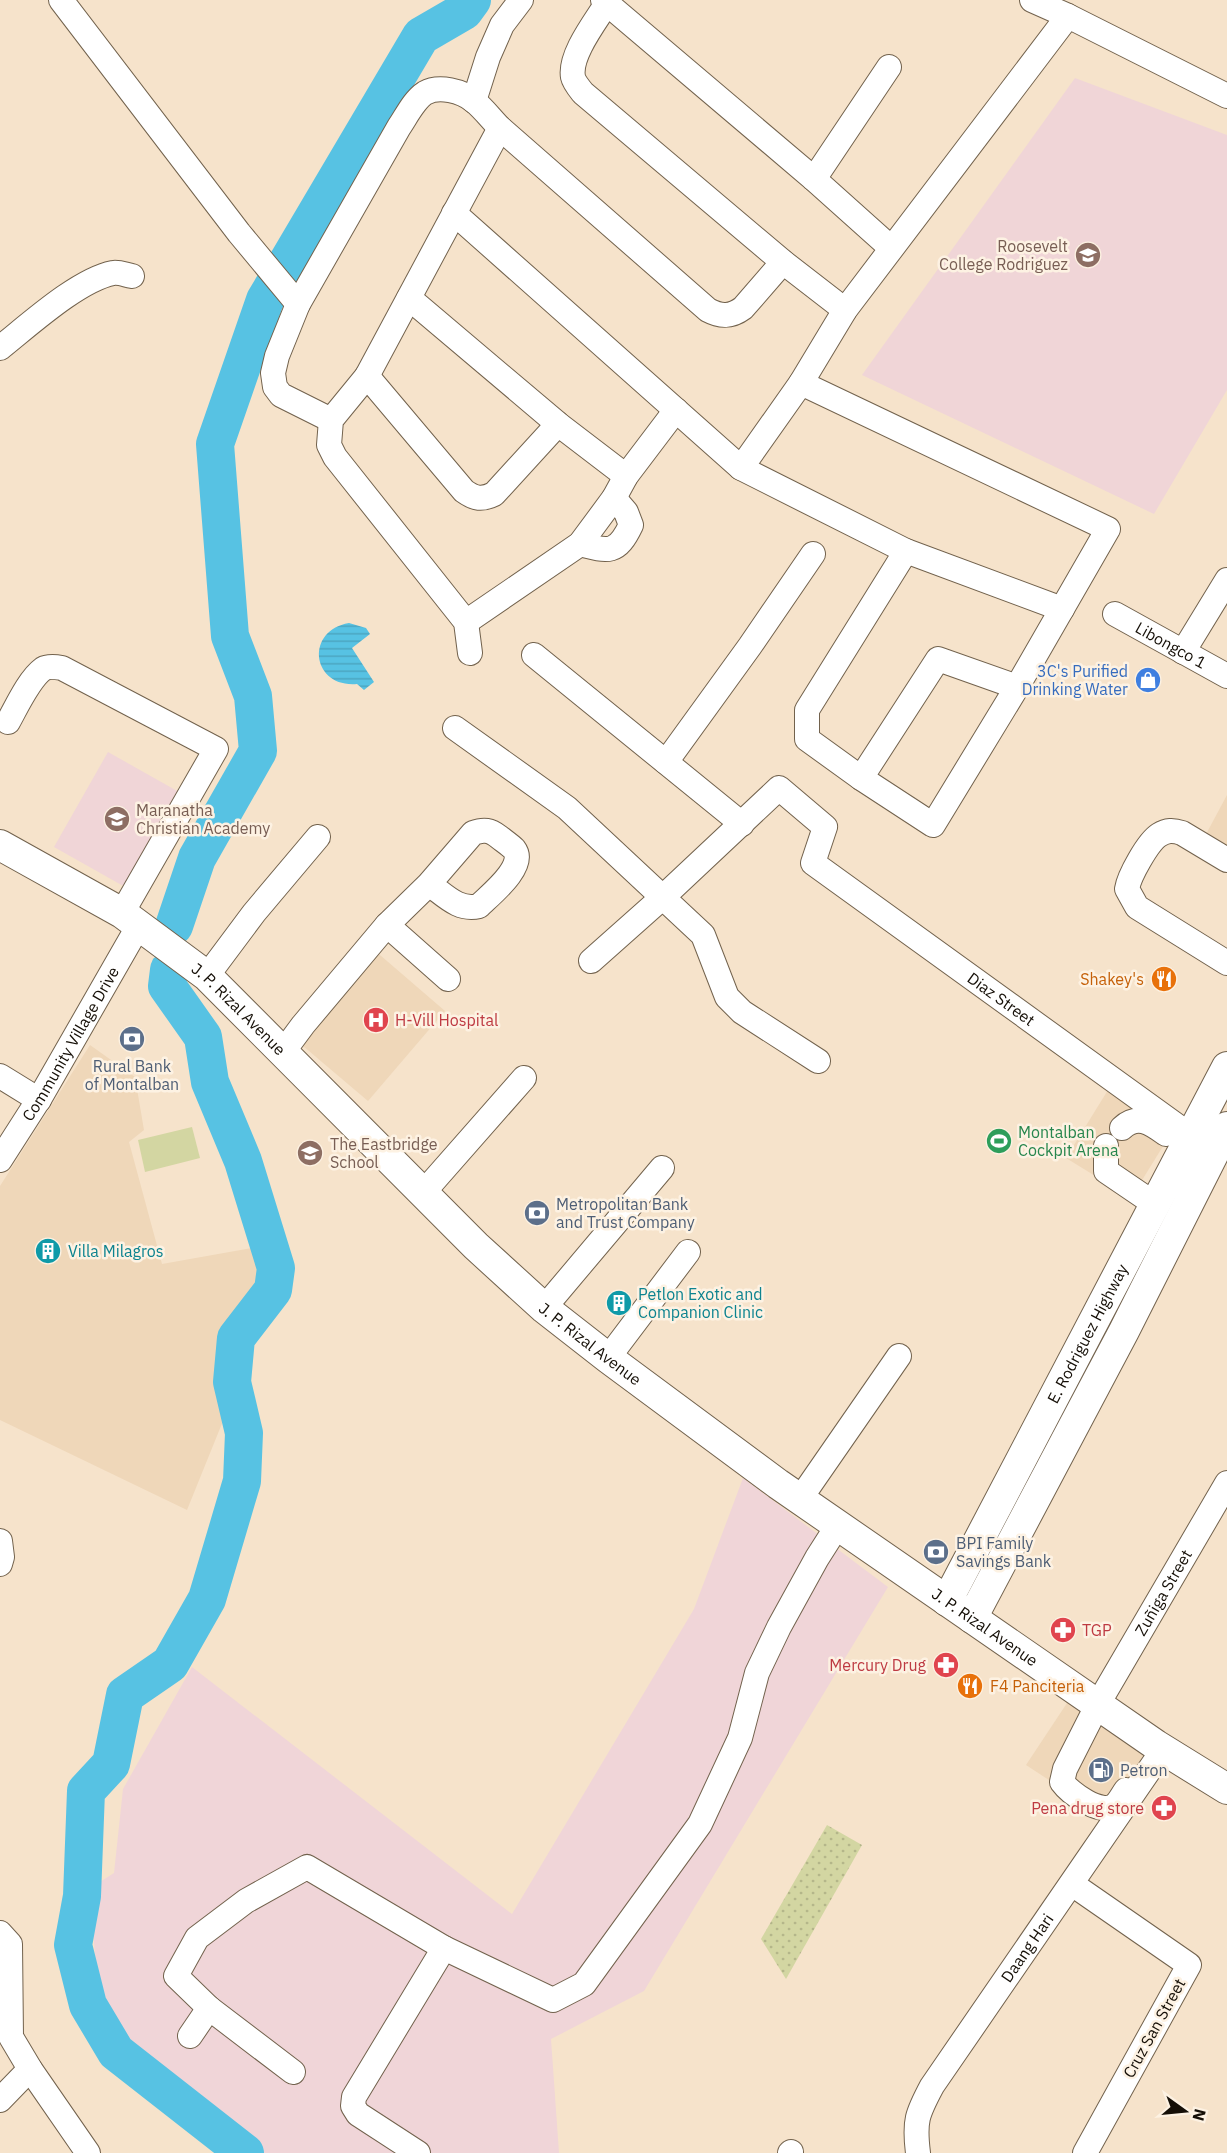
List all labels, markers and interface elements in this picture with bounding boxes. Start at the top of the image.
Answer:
place label: Roosevelt College Rodriguez [939,236,1068,274]
school or university icon: Roosevelt College Rodriguez [1073,240,1103,270]
street label: Libongco 1 [1132,617,1210,673]
place label: 3C's Purified Drinking Water [1022,661,1128,699]
shop icon: 3C's Purified Drinking Water [1133,665,1163,695]
place label: Maranatha Christian Academy [136,800,270,838]
school or university icon: Maranatha Christian Academy [102,804,132,834]
street label: J. P. Rizal Avenue [188,958,290,1059]
street label: Community Village Drive [18,963,123,1125]
restaurant icon: Shakey's [1149,964,1179,994]
street label: Diaz Street [964,968,1039,1030]
place label: Shakey's [1080,969,1144,989]
hospital icon: H-Vill Hospital [361,1005,391,1035]
place label: H-Vill Hospital [395,1010,498,1030]
bank icon: Rural Bank of Montalban [117,1024,147,1054]
place label: Rural Bank of Montalban [85,1056,179,1094]
place label: Montalban Cockpit Arena [1018,1122,1119,1160]
sports icon: Montalban Cockpit Arena [984,1126,1014,1156]
place label: The Eastbridge School [330,1134,438,1172]
school or university icon: The Eastbridge School [295,1138,325,1168]
place label: Metropolitan Bank and Trust Company [556,1194,695,1232]
bank icon: Metropolitan Bank and Trust Company [522,1198,552,1228]
building icon: Villa Milagros [33,1236,63,1266]
place label: Villa Milagros [68,1241,164,1261]
street label: E. Rodriguez Highway [1043,1260,1132,1407]
place label: Petlon Exotic and Companion Clinic [638,1284,763,1322]
building icon: Petlon Exotic and Companion Clinic [604,1288,634,1318]
street label: J. P. Rizal Avenue [535,1298,646,1389]
place label: BPI Family Savings Bank [956,1533,1052,1571]
bank icon: BPI Family Savings Bank [921,1537,951,1567]
street label: Zuñiga Street [1130,1546,1196,1639]
street label: J. P. Rizal Avenue [928,1583,1042,1671]
pharmacy icon: TGP [1048,1615,1078,1645]
place label: TGP [1082,1620,1112,1640]
pharmacy icon: Mercury Drug [931,1650,961,1680]
place label: Mercury Drug [829,1655,927,1675]
restaurant icon: F4 Panciteria [955,1671,985,1701]
place label: F4 Panciteria [990,1676,1085,1696]
fuel station icon: Petron [1086,1755,1116,1785]
place label: Petron [1120,1760,1168,1780]
pharmacy icon: Pena drug store [1149,1793,1179,1823]
place label: Pena drug store [1031,1798,1144,1818]
street label: Daang Hari [996,1910,1058,1986]
street label: Cruz San Street [1118,1975,1190,2081]
north arrow [1155,2081,1215,2141]
text: N [1188,2107,1211,2123]

